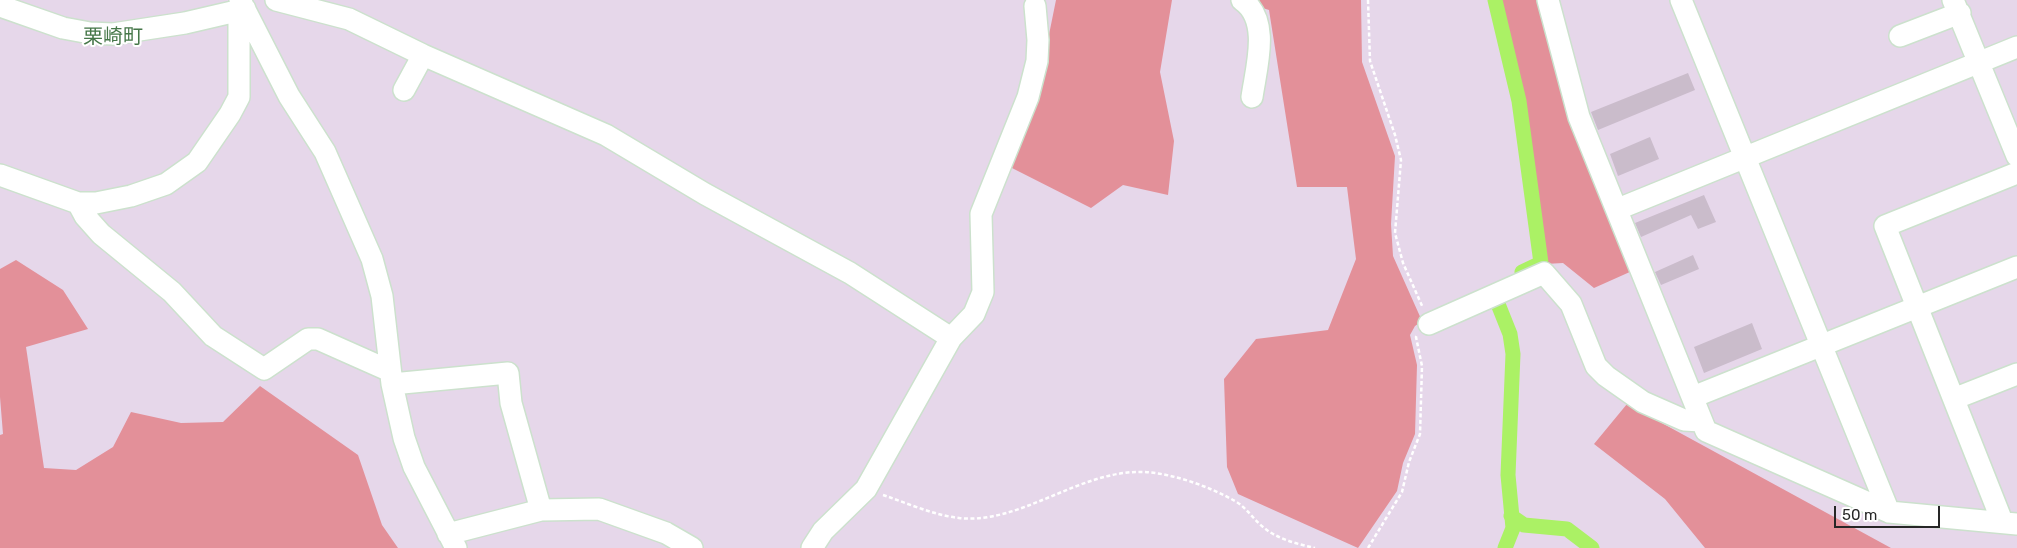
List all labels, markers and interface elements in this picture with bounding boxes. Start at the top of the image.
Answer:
district label: 栗崎町 [83,25,143,49]
scale bar [1837,496,1943,528]
text: 50 m [1842,506,1877,524]

